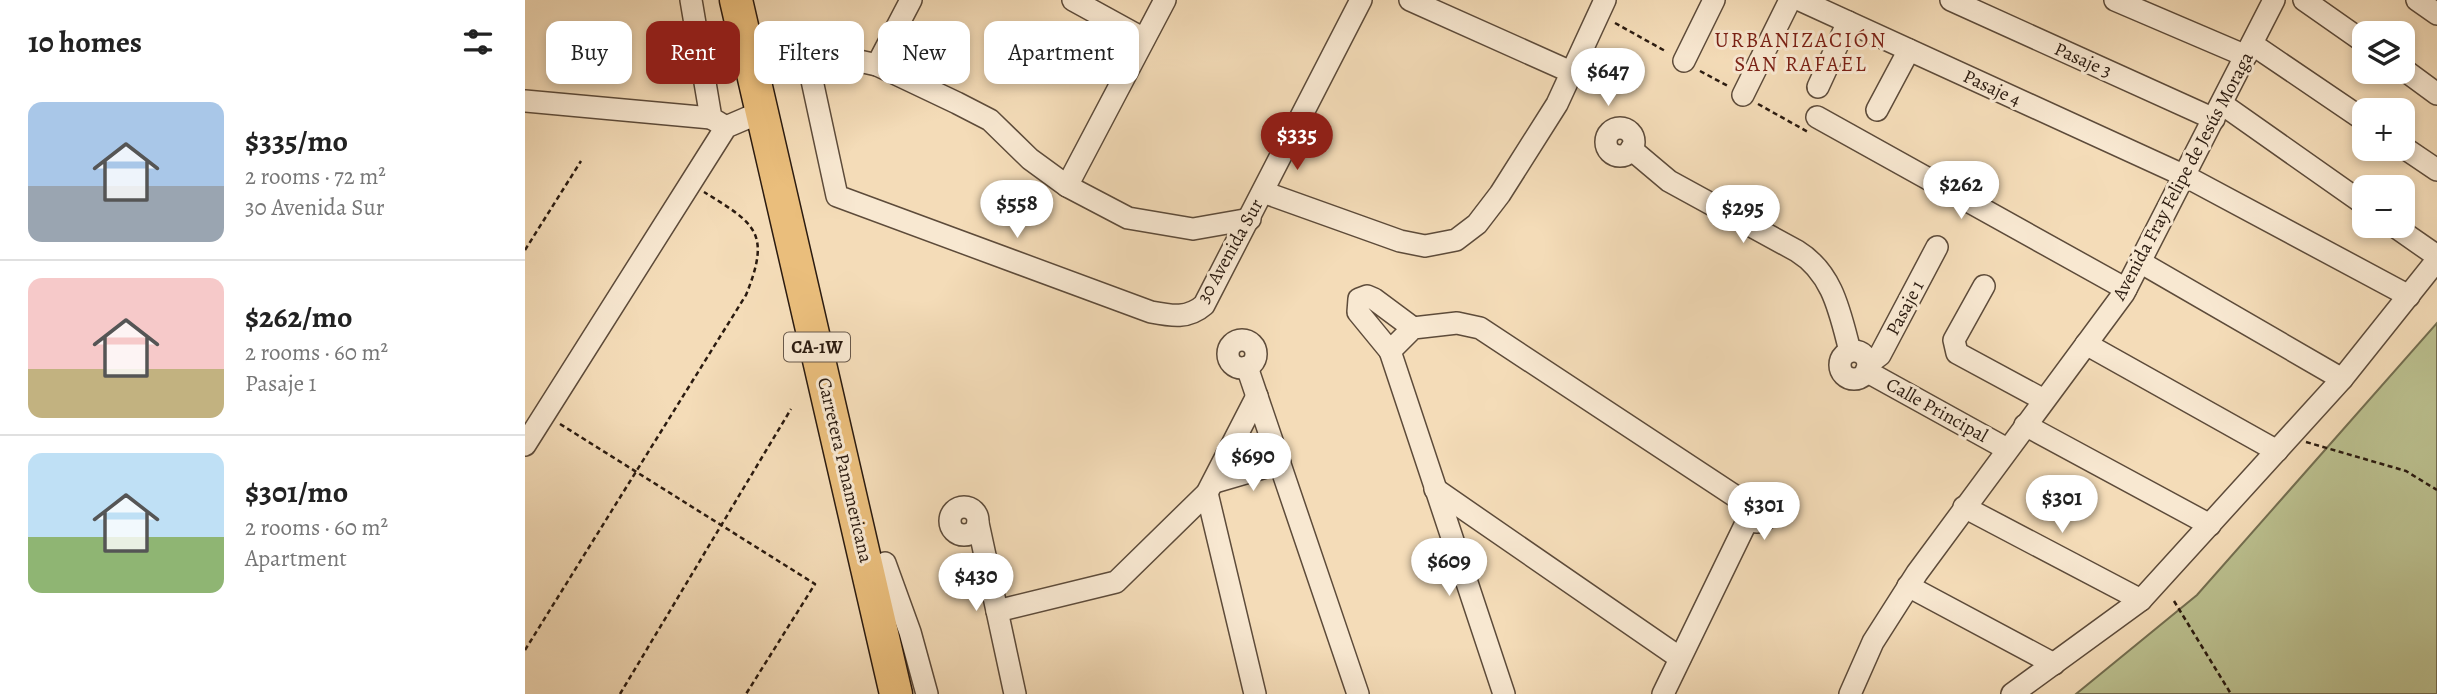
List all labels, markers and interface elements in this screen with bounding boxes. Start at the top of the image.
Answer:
chip: Buy [546,21,632,84]
chip: Rent [646,21,740,84]
chip: Filters [754,21,864,84]
chip: New [878,21,970,84]
chip: Apartment [984,21,1139,84]
map controls [2352,21,2415,238]
button: layers [2352,21,2415,84]
text: 10 homes [28,22,142,62]
icon: filters [459,23,497,61]
district label: URBANIZACIÓN SAN RAFAEL [1715,26,1887,78]
street label: Pasaje 3 [2050,36,2116,84]
street label: Avenida Fray Felipe de Jesús Moraga [2106,47,2260,306]
pin: $647 [1567,48,1649,108]
text: $647 [1587,55,1629,86]
street label: Pasaje 4 [1959,63,2026,113]
button: + [2352,98,2415,161]
pin: $335 [1256,113,1338,172]
text: $335 [1277,119,1317,150]
text: $335/mo [245,121,348,161]
icon: home [84,130,168,214]
text: 2 rooms · 72 m² [245,161,386,192]
pin: $262 [1920,162,2002,221]
text: $262 [1939,168,1983,199]
button: − [2352,175,2415,238]
pin: $558 [976,180,1058,240]
pin: $295 [1702,186,1784,245]
text: $558 [996,187,1038,218]
text: 30 Avenida Sur [245,192,385,223]
text: $295 [1722,192,1764,223]
street label: 30 Avenida Sur [1191,194,1269,308]
street label: Pasaje 1 [1880,275,1931,340]
text: $262/mo [245,297,352,337]
icon: home [84,306,168,390]
road number: CA-1W [784,332,850,362]
text: 2 rooms · 60 m² [245,337,388,368]
text: Pasaje 1 [245,368,316,399]
street label: Calle Principal [1881,371,1993,449]
street label: Carretera Panamericana [811,375,879,565]
pin: $690 [1212,434,1294,493]
text: $690 [1231,440,1275,471]
text: $301/mo [245,472,348,512]
pin: $301 [2021,476,2103,535]
icon: home [84,481,168,565]
pin: $301 [1723,482,1805,542]
text: $301 [2042,482,2082,513]
text: $301 [1744,489,1784,520]
text: 2 rooms · 60 m² [245,512,388,543]
pin: $609 [1408,538,1490,598]
text: Apartment [245,543,347,574]
text: $609 [1427,545,1471,576]
pin: $430 [935,554,1017,613]
text: $430 [955,560,998,591]

